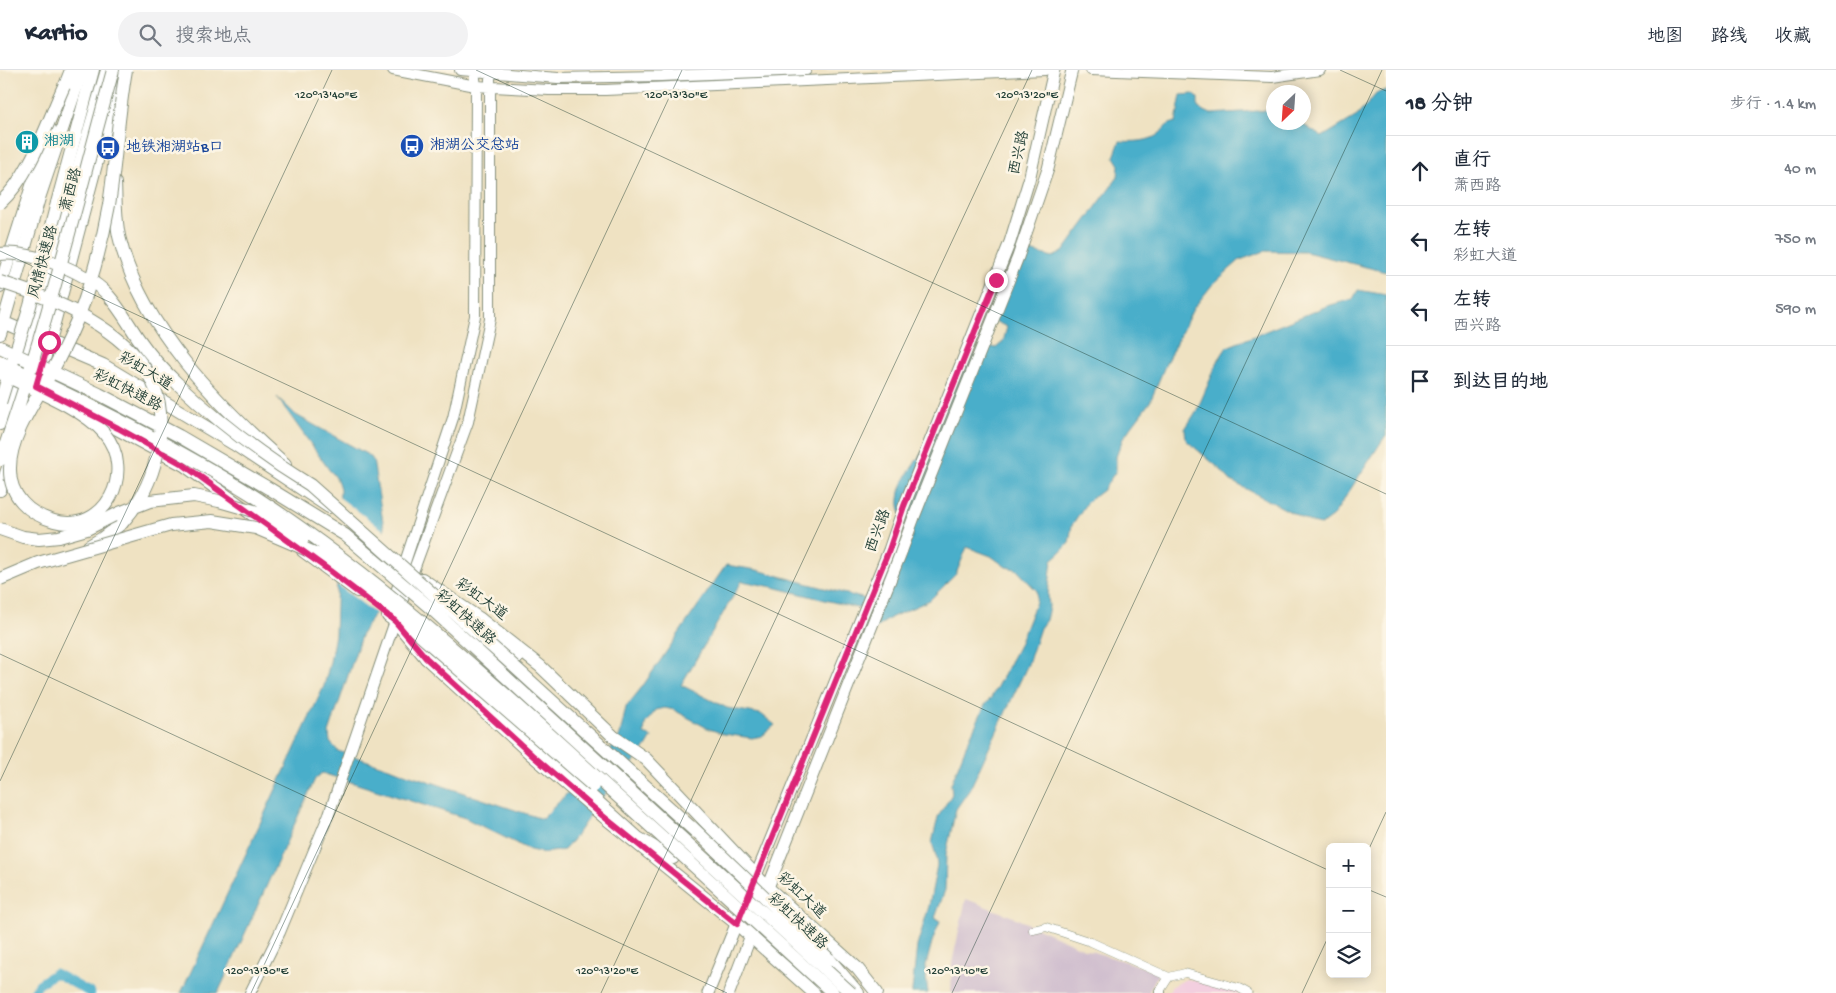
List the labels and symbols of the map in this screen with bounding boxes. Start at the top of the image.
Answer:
north arrow [1266,85,1311,130]
text: 120°13'40"E [294,89,358,103]
text: 120°13'30"E [644,89,708,103]
text: 120°13'20"E [995,89,1059,103]
building icon: 湘湖 [14,129,40,155]
street label: 西兴路 [1006,129,1034,177]
place label: 湘湖 [44,133,74,151]
bus stop icon: 湘湖公交总站 [399,133,425,159]
bus stop icon: 地铁湘湖站B口 [95,135,121,161]
place label: 湘湖公交总站 [430,136,520,155]
place label: 地铁湘湖站B口 [126,139,224,157]
street label: 萧西路 [57,166,87,214]
street label: 风情快速路 [25,223,62,301]
route end [985,269,1008,292]
route start [38,331,61,354]
street label: 彩虹大道 [115,349,175,395]
street label: 彩虹快速路 [89,365,165,416]
street label: 西兴路 [863,507,895,555]
street label: 彩虹大道 [451,575,511,625]
street label: 彩虹快速路 [431,585,500,650]
street label: 彩虹大道 [773,869,829,923]
street label: 彩虹快速路 [763,889,831,954]
text: 120°13'30"E [225,965,289,979]
text: 120°13'20"E [575,965,639,979]
text: 120°13'10"E [925,965,988,979]

